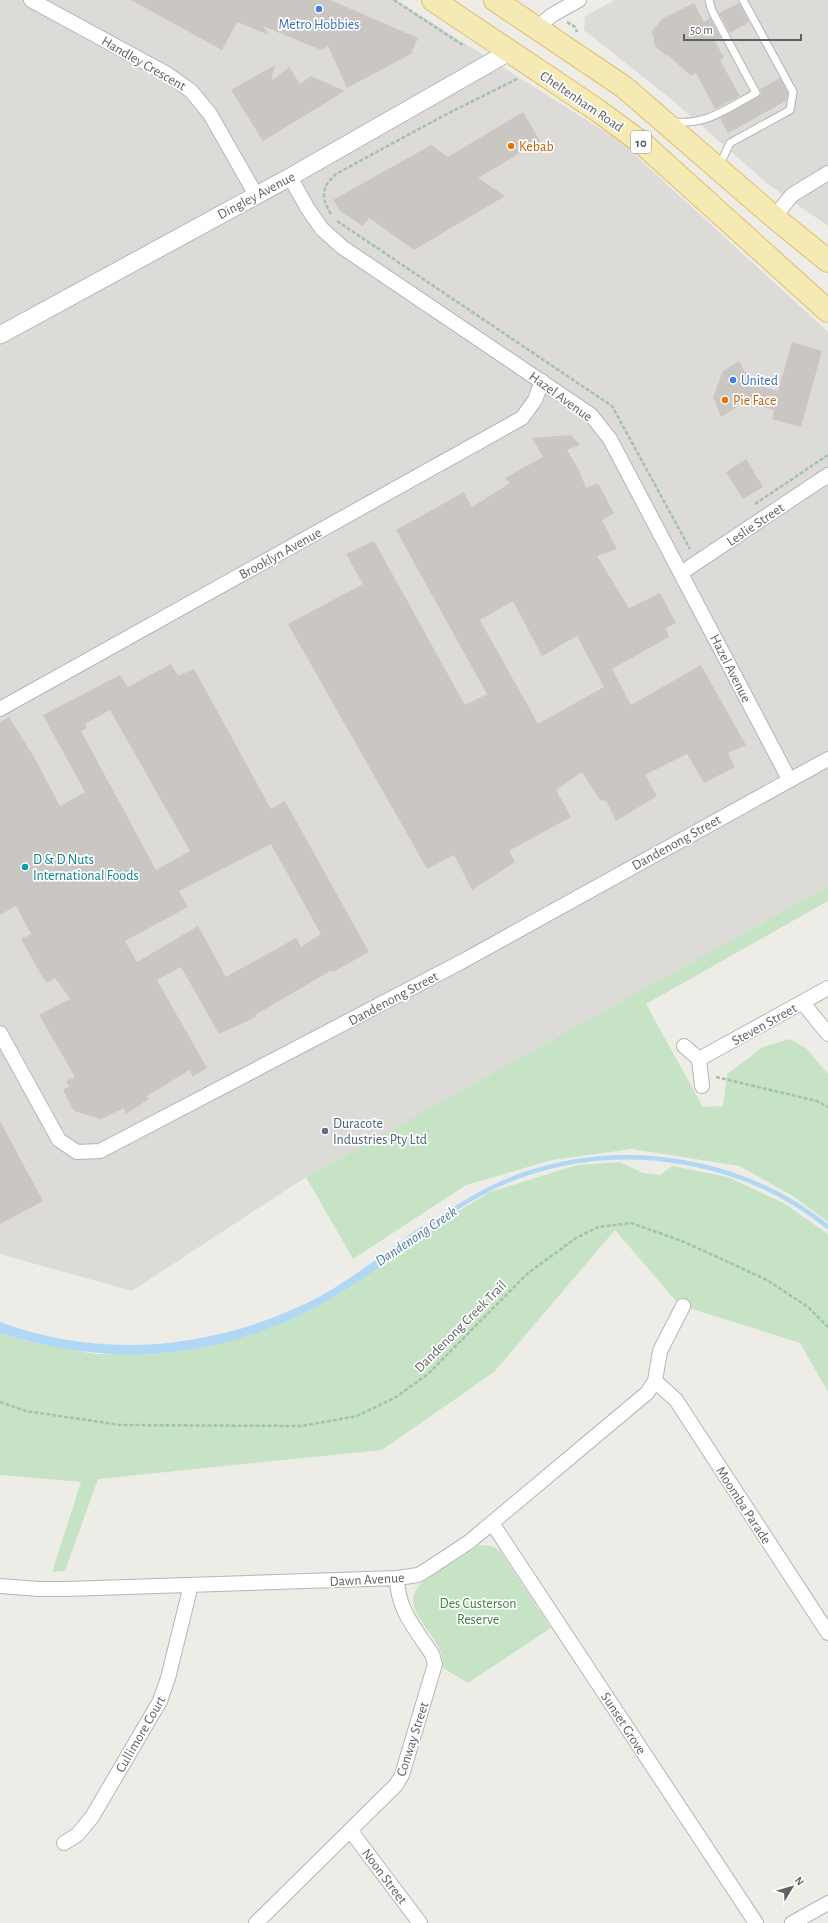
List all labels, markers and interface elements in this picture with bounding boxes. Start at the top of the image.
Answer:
marker: Metro Hobbies [314,4,324,14]
scale bar [684,16,801,42]
place label: Metro Hobbies [279,18,359,32]
text: 50 m [690,24,713,36]
street label: Handley Crescent [99,34,189,94]
street label: Cheltenham Road [537,69,626,135]
road number: 10 [631,131,651,153]
place label: Kebab [519,140,554,154]
marker: Kebab [506,141,516,151]
street label: Dingley Avenue [215,170,297,222]
street label: Hazel Avenue [526,369,595,424]
place label: United [741,374,778,388]
marker: United [728,375,738,385]
place label: Pie Face [733,394,776,408]
marker: Pie Face [720,395,730,405]
street label: Leslie Street [724,500,787,549]
street label: Brooklyn Avenue [237,526,324,582]
street label: Hazel Avenue [707,632,753,705]
street label: Dandenong Street [630,812,724,873]
place label: D & D Nuts International Foods [33,853,139,883]
marker: D & D Nuts International Foods [20,862,30,872]
street label: Dandenong Street [346,969,441,1028]
street label: Steven Street [730,1001,800,1048]
place label: Duracote Industries Pty Ltd [333,1117,427,1147]
marker: Duracote Industries Pty Ltd [320,1126,330,1136]
water label: Dandenong Creek [373,1204,460,1269]
street label: Dandenong Creek Trail [412,1278,509,1375]
street label: Moomba Parade [713,1464,773,1547]
street label: Dawn Avenue [329,1571,405,1589]
park label: Des Custerson Reserve [440,1597,516,1627]
street label: Sunset Grove [598,1690,648,1757]
street label: Cullimore Court [113,1693,169,1775]
street label: Conway Street [394,1700,432,1778]
street label: Noon Street [359,1846,410,1907]
north arrow [772,1867,812,1907]
text: N [793,1875,806,1888]

